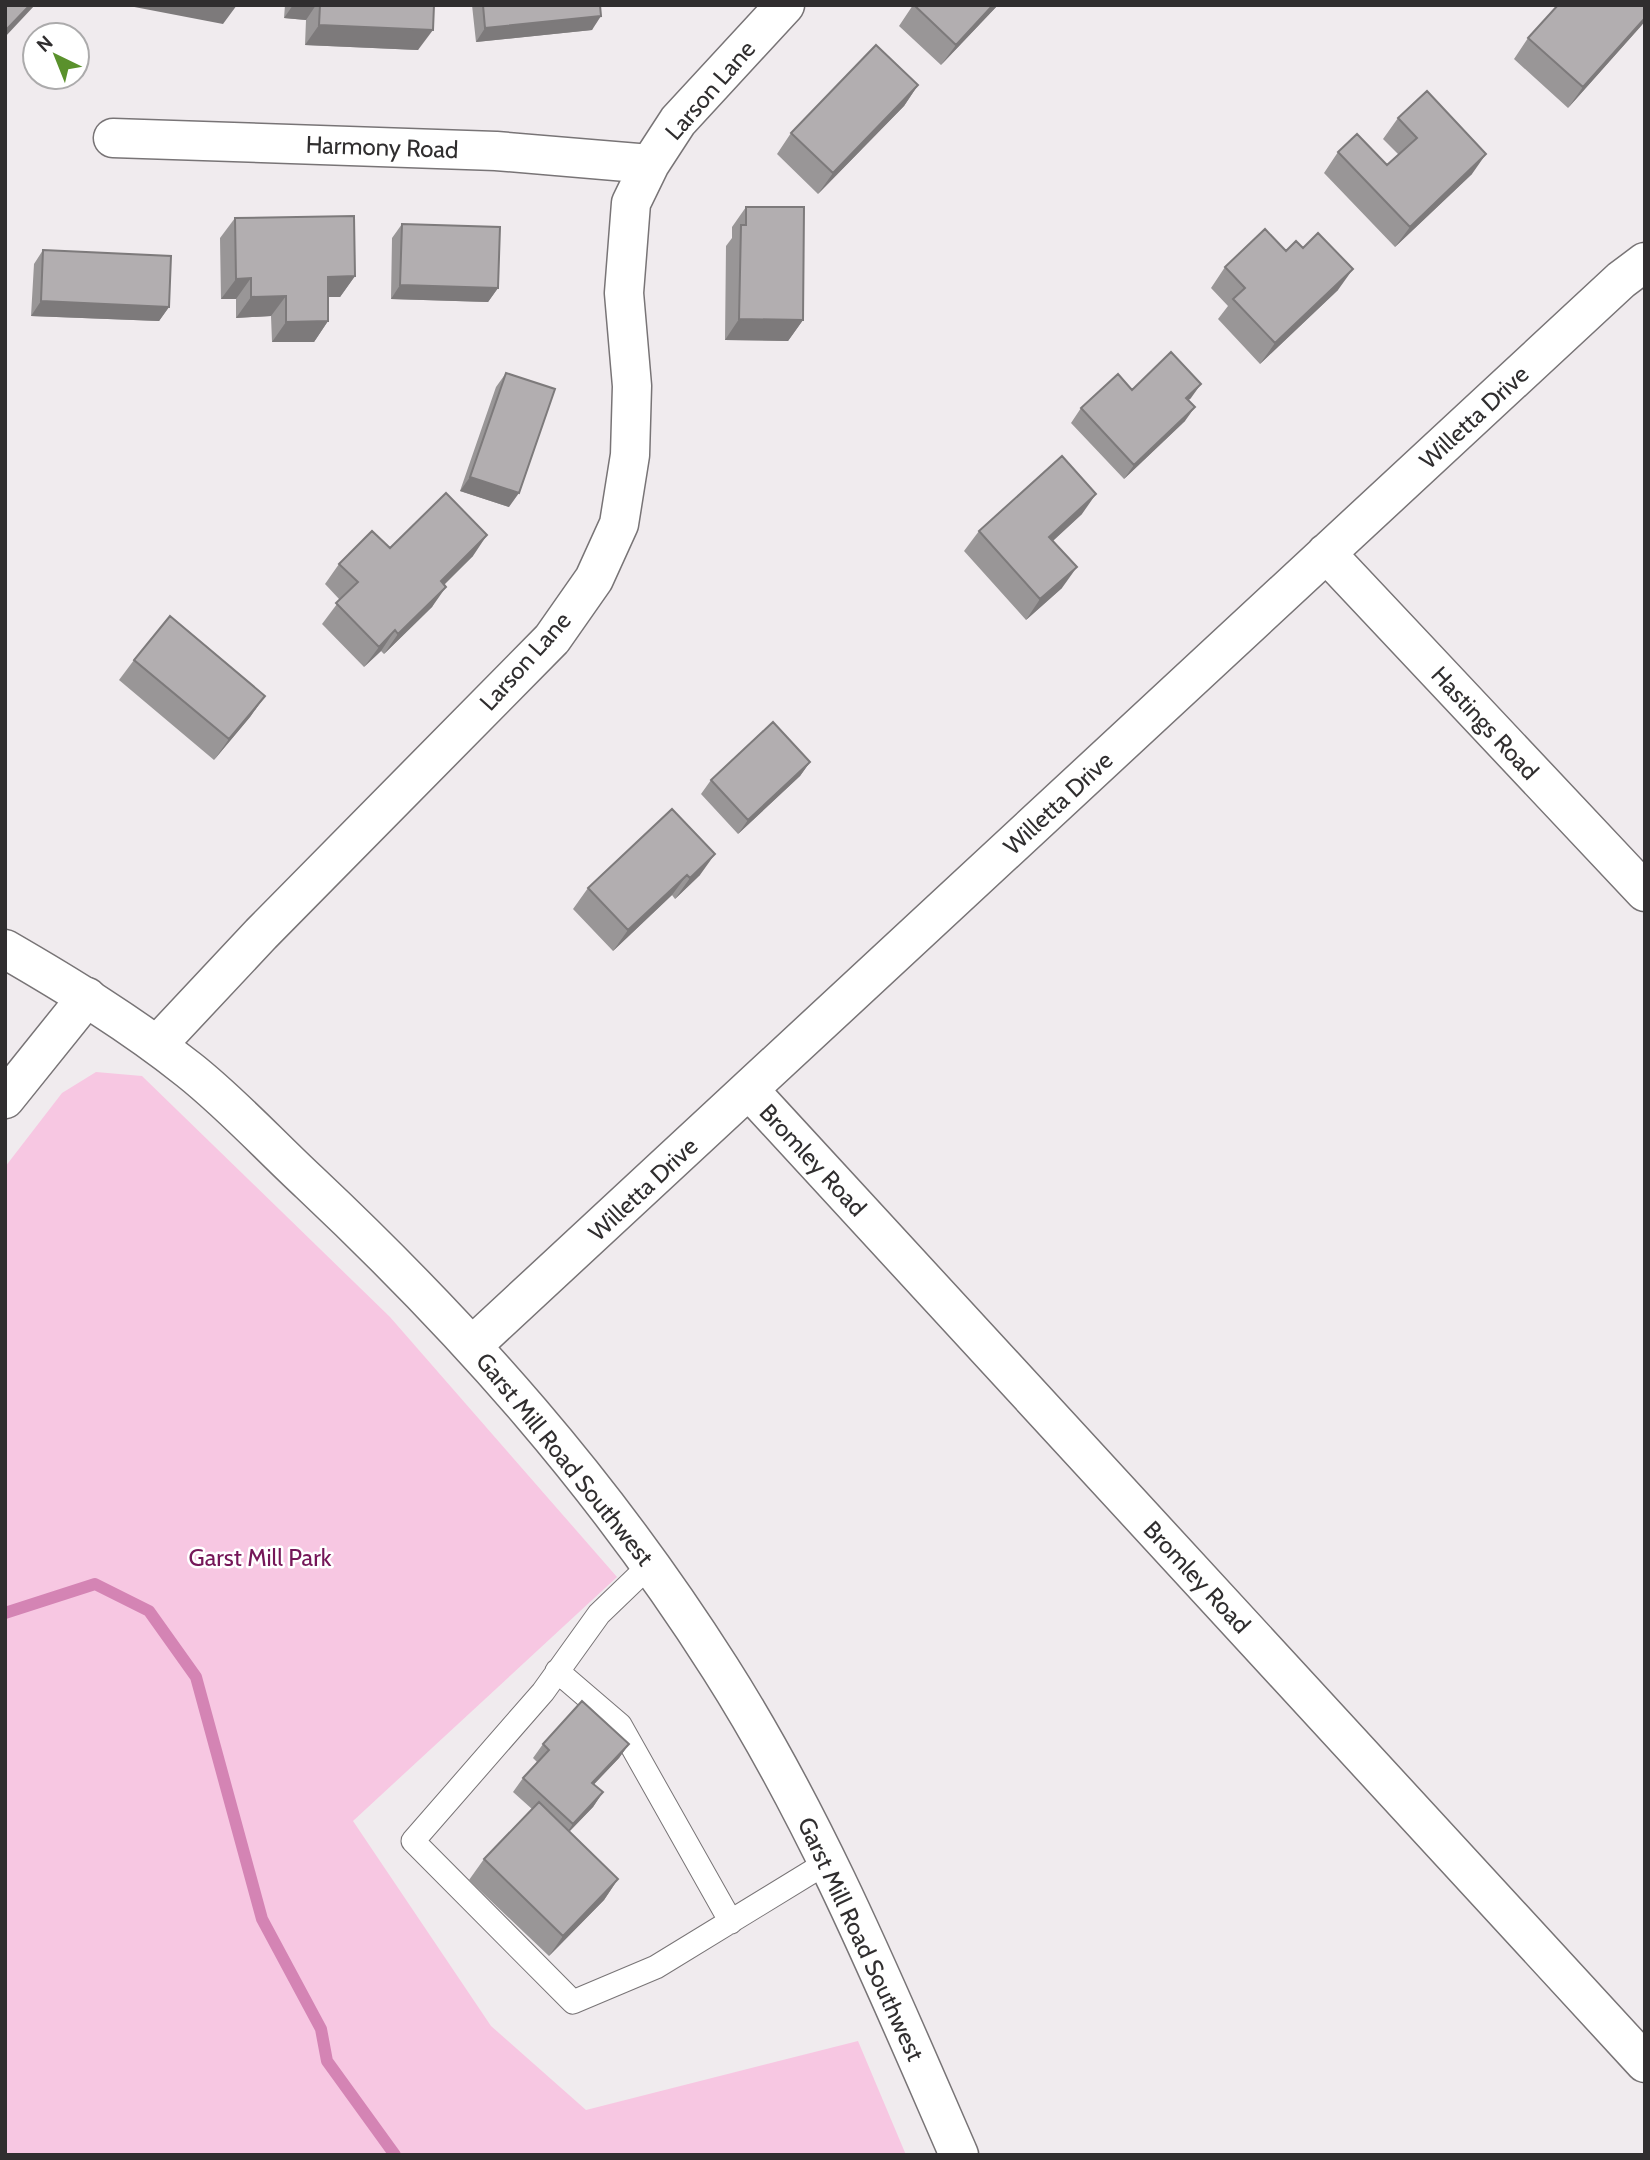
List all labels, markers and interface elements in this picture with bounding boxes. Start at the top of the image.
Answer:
north arrow [21,21,91,91]
text: N [32,31,58,57]
street label: Larson Lane [659,34,761,146]
street label: Harmony Road [305,130,459,164]
street label: Willetta Drive [1414,359,1534,475]
street label: Larson Lane [473,606,577,716]
street label: Hastings Road [1425,660,1545,786]
street label: Willetta Drive [998,745,1118,861]
street label: Bromley Road [754,1098,872,1222]
street label: Willetta Drive [583,1131,703,1247]
street label: Garst Mill Road Southwest [470,1347,660,1571]
street label: Bromley Road [1138,1515,1256,1639]
park label: Garst Mill Park [189,1543,332,1572]
street label: Garst Mill Road Southwest [792,1813,930,2065]

